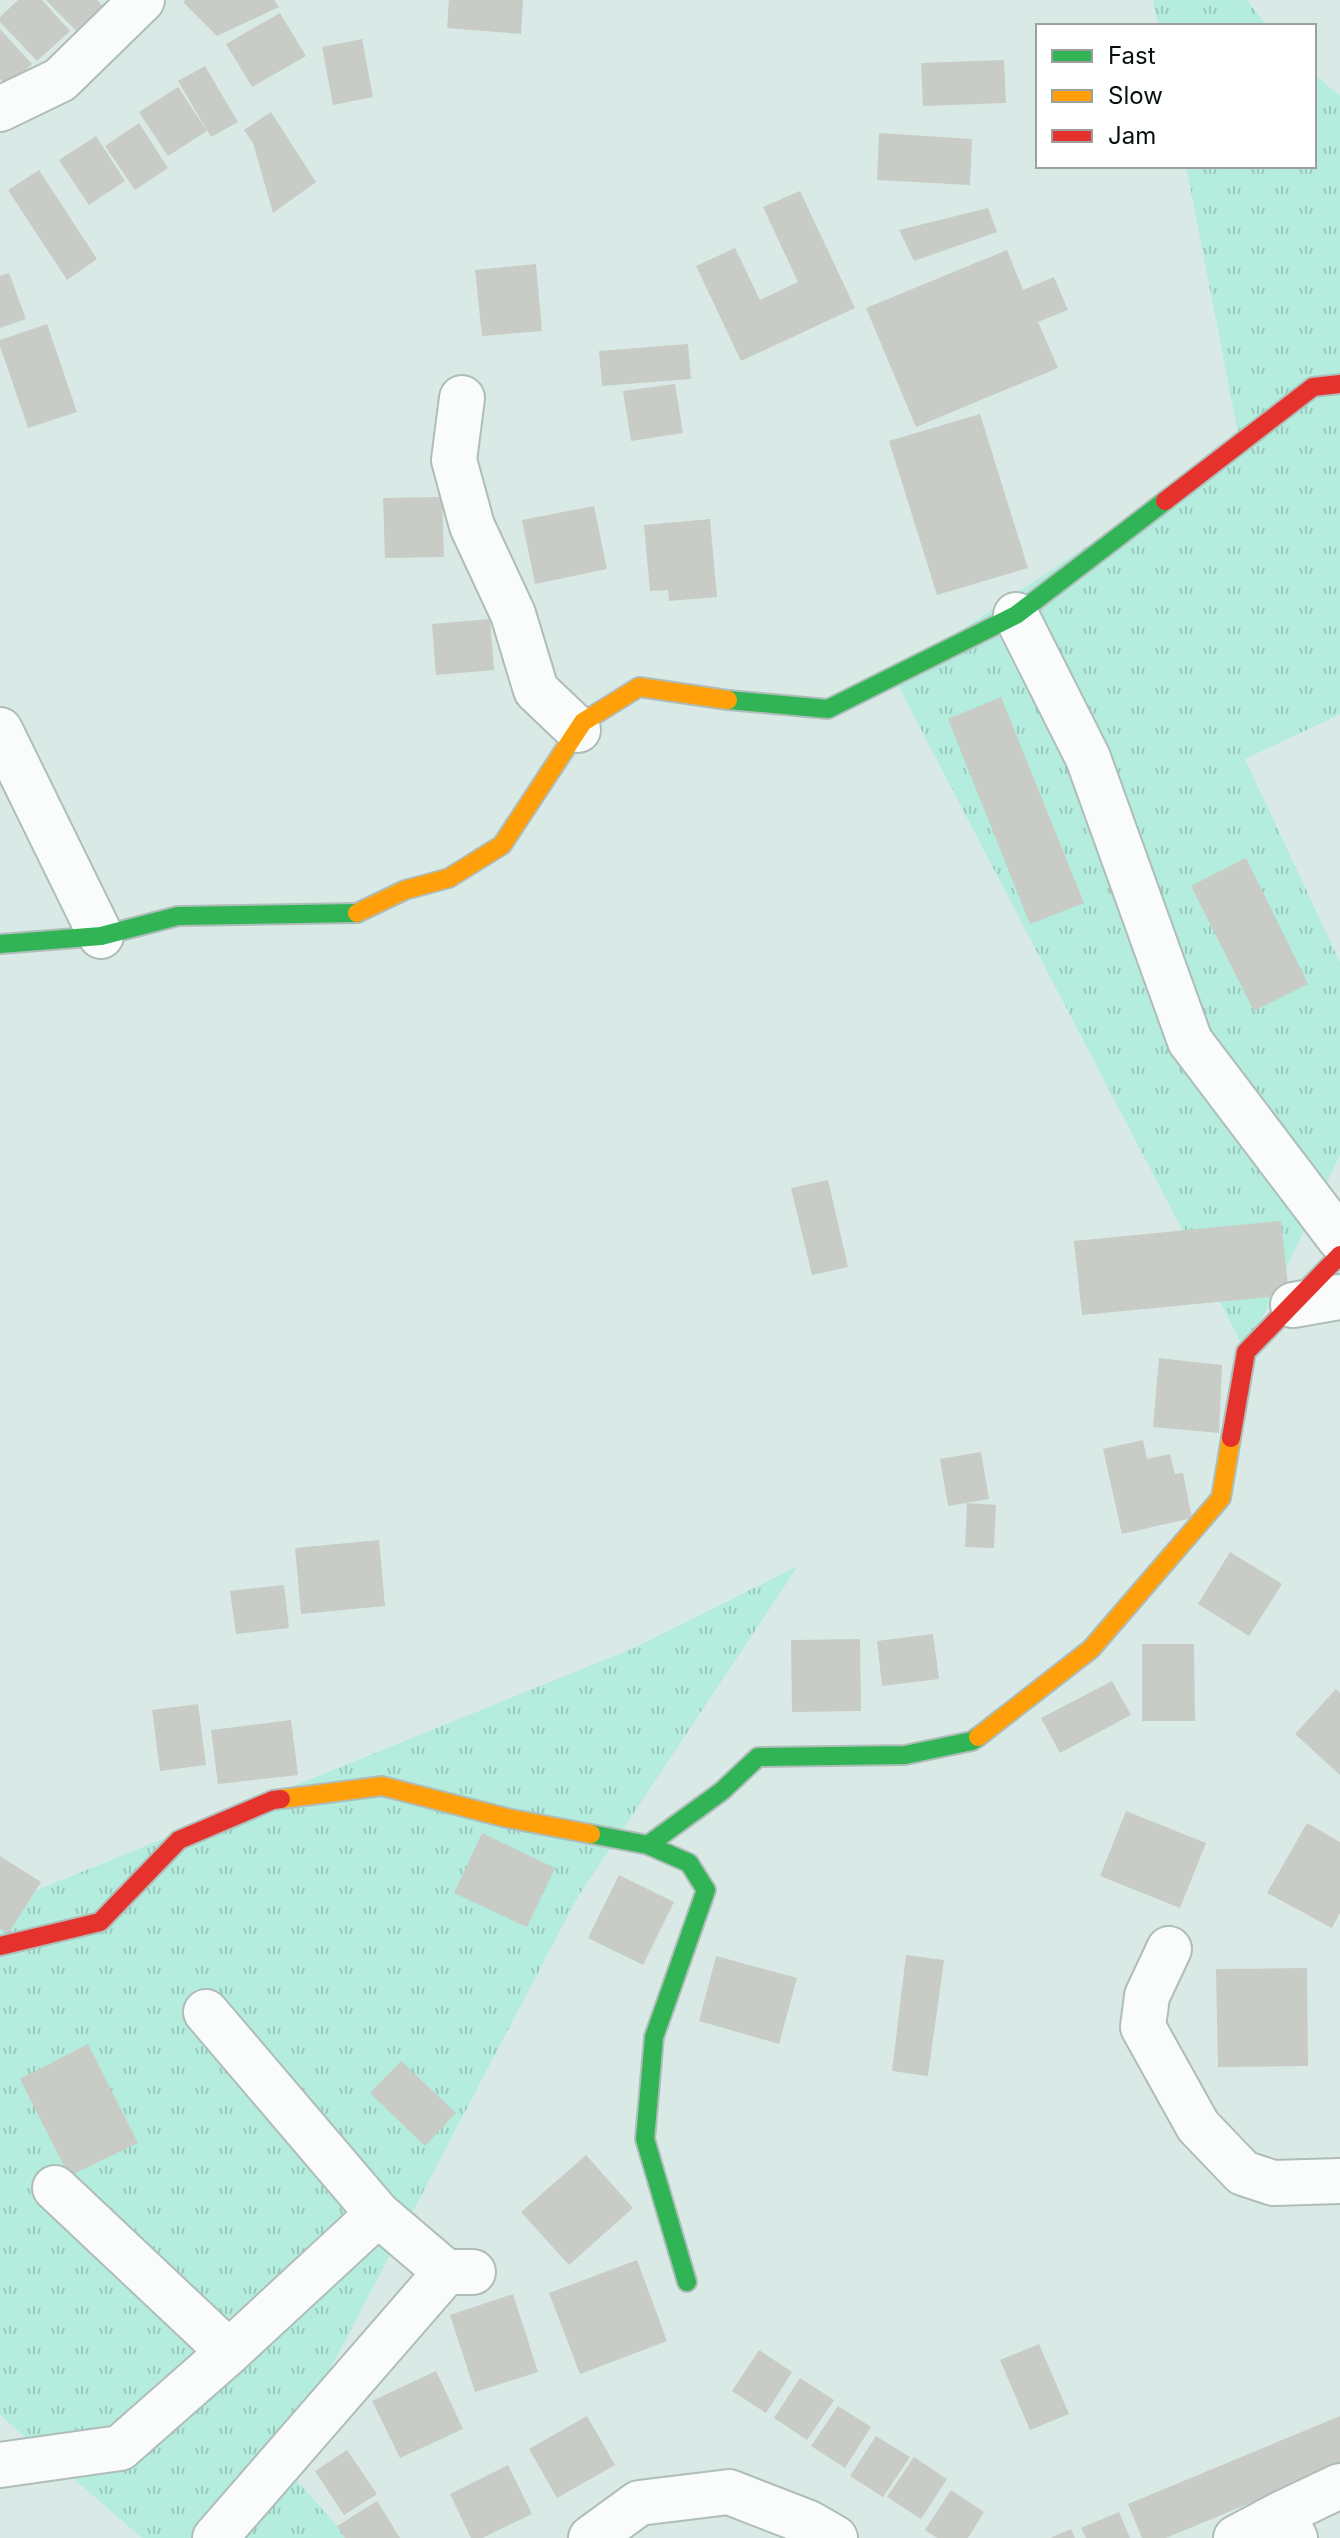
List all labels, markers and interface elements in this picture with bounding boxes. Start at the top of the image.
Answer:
legend [1036,24,1316,168]
text: Fast [1108,41,1156,70]
text: Slow [1108,81,1163,110]
text: Jam [1108,121,1156,150]

